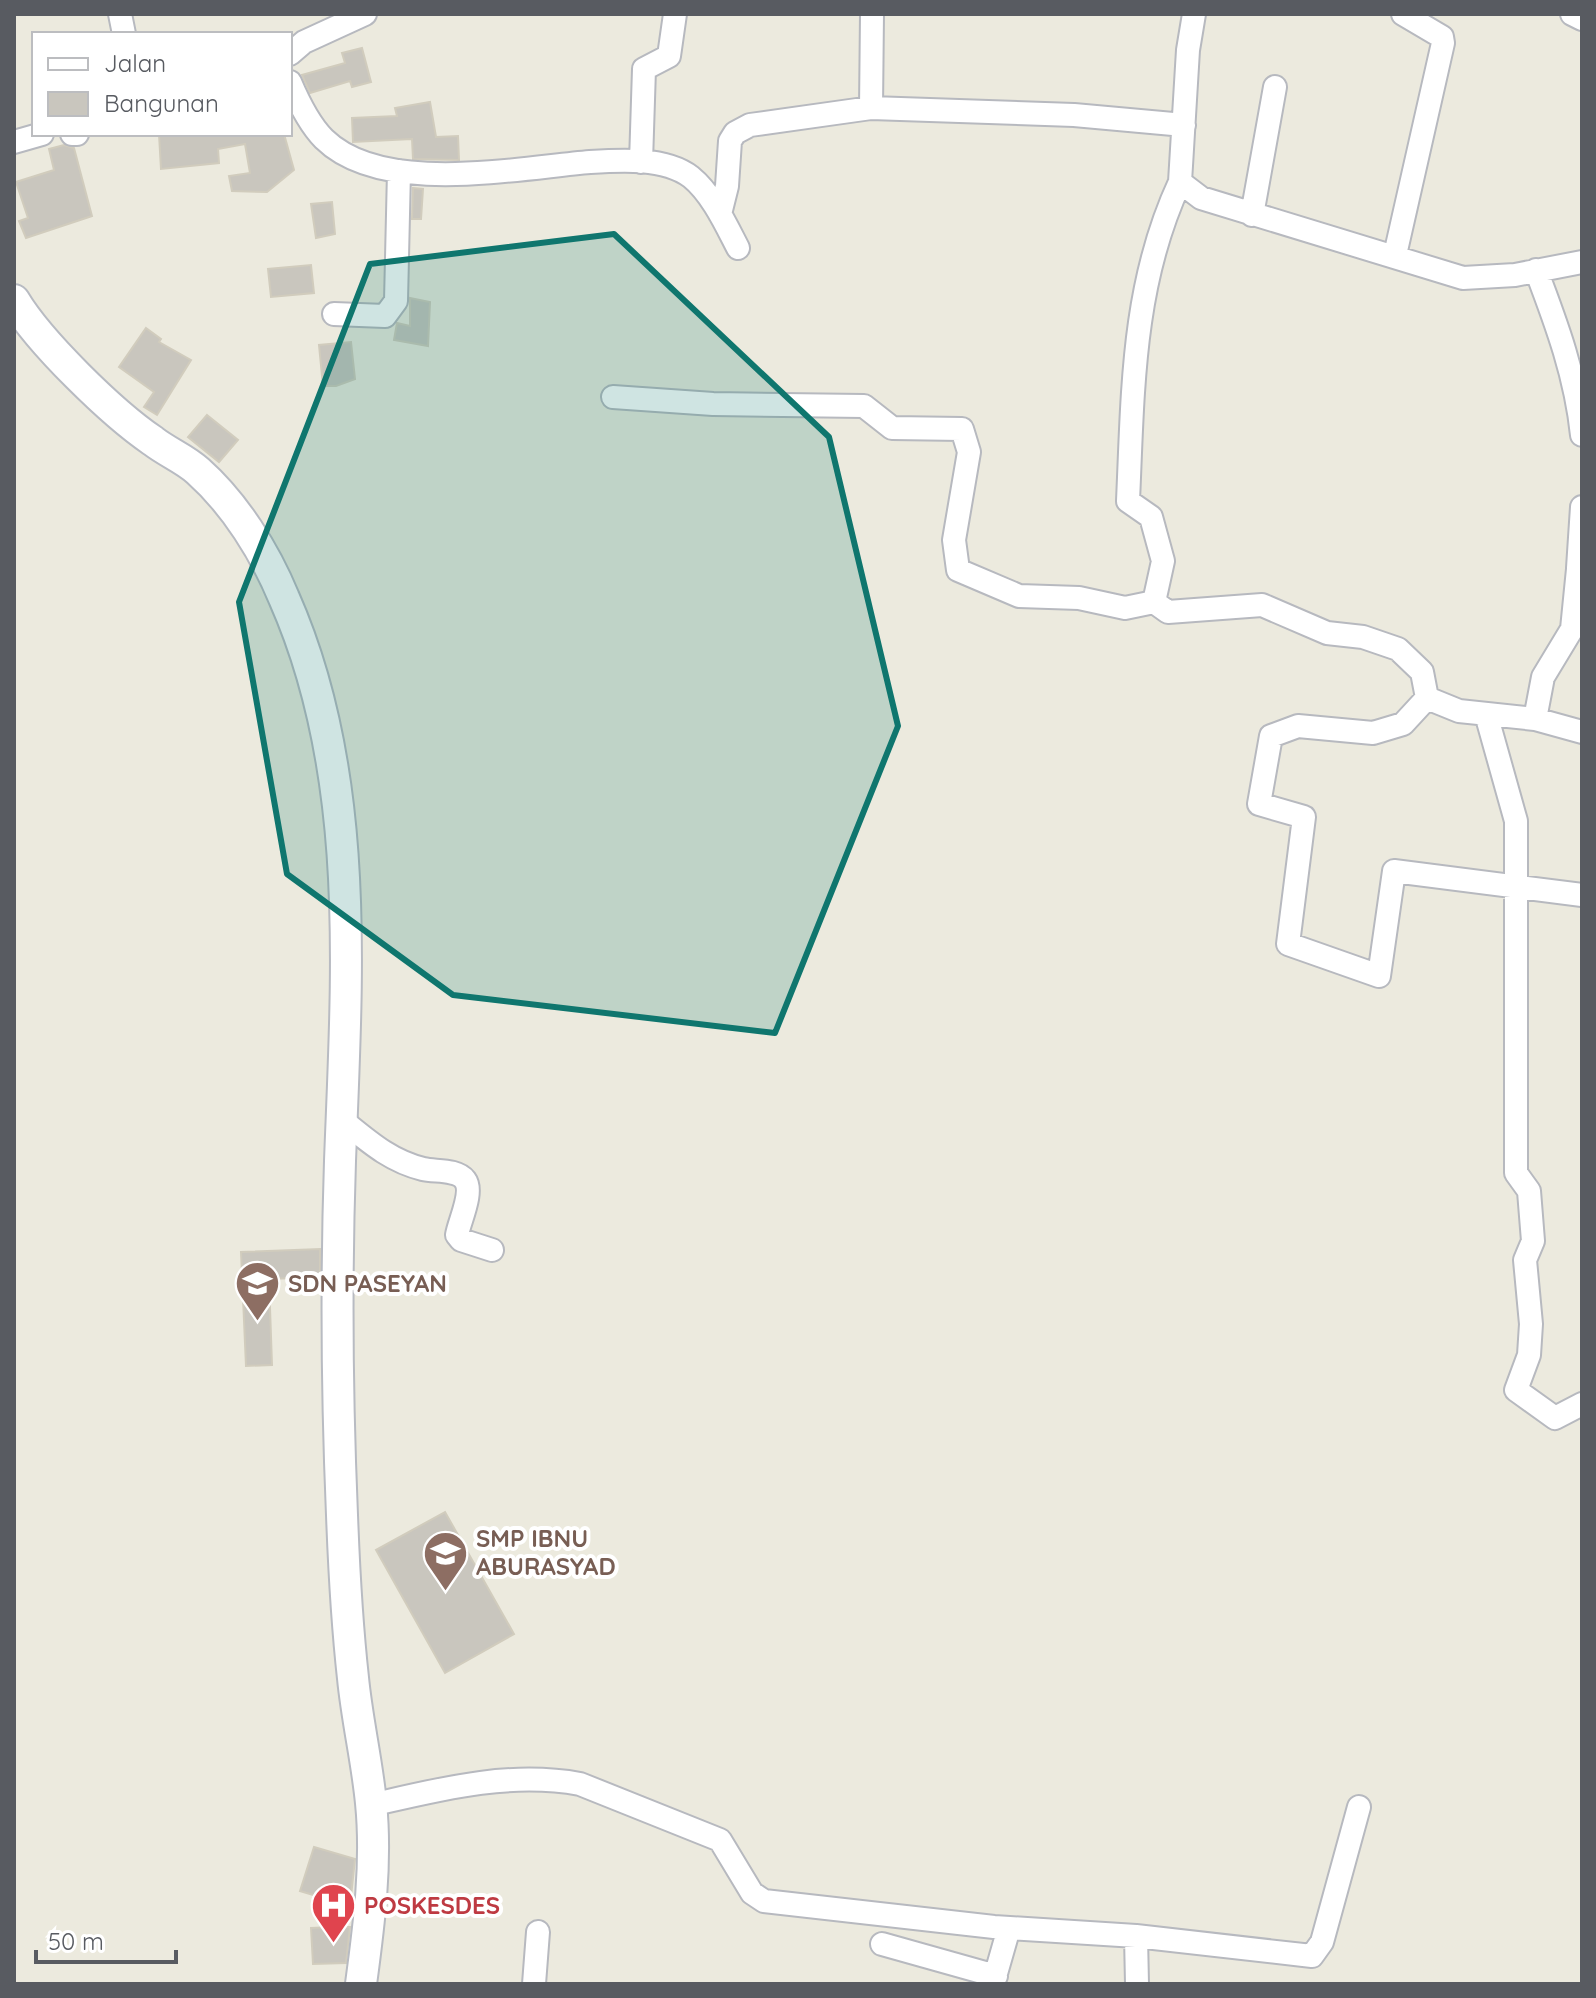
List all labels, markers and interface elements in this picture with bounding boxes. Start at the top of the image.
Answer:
legend [32,32,292,136]
text: Jalan [104,48,166,78]
text: Bangunan [104,88,219,118]
school or university icon: SDN PASEYAN [233,1260,281,1323]
place label: SDN PASEYAN [288,1268,447,1298]
place label: SMP IBNU ABURASYAD [476,1523,616,1581]
school or university icon: SMP IBNU ABURASYAD [421,1529,469,1592]
hospital icon: POSKESDES [309,1882,357,1945]
place label: POSKESDES [364,1890,500,1920]
scale bar [36,1914,176,1964]
text: 50 m [48,1926,104,1956]

